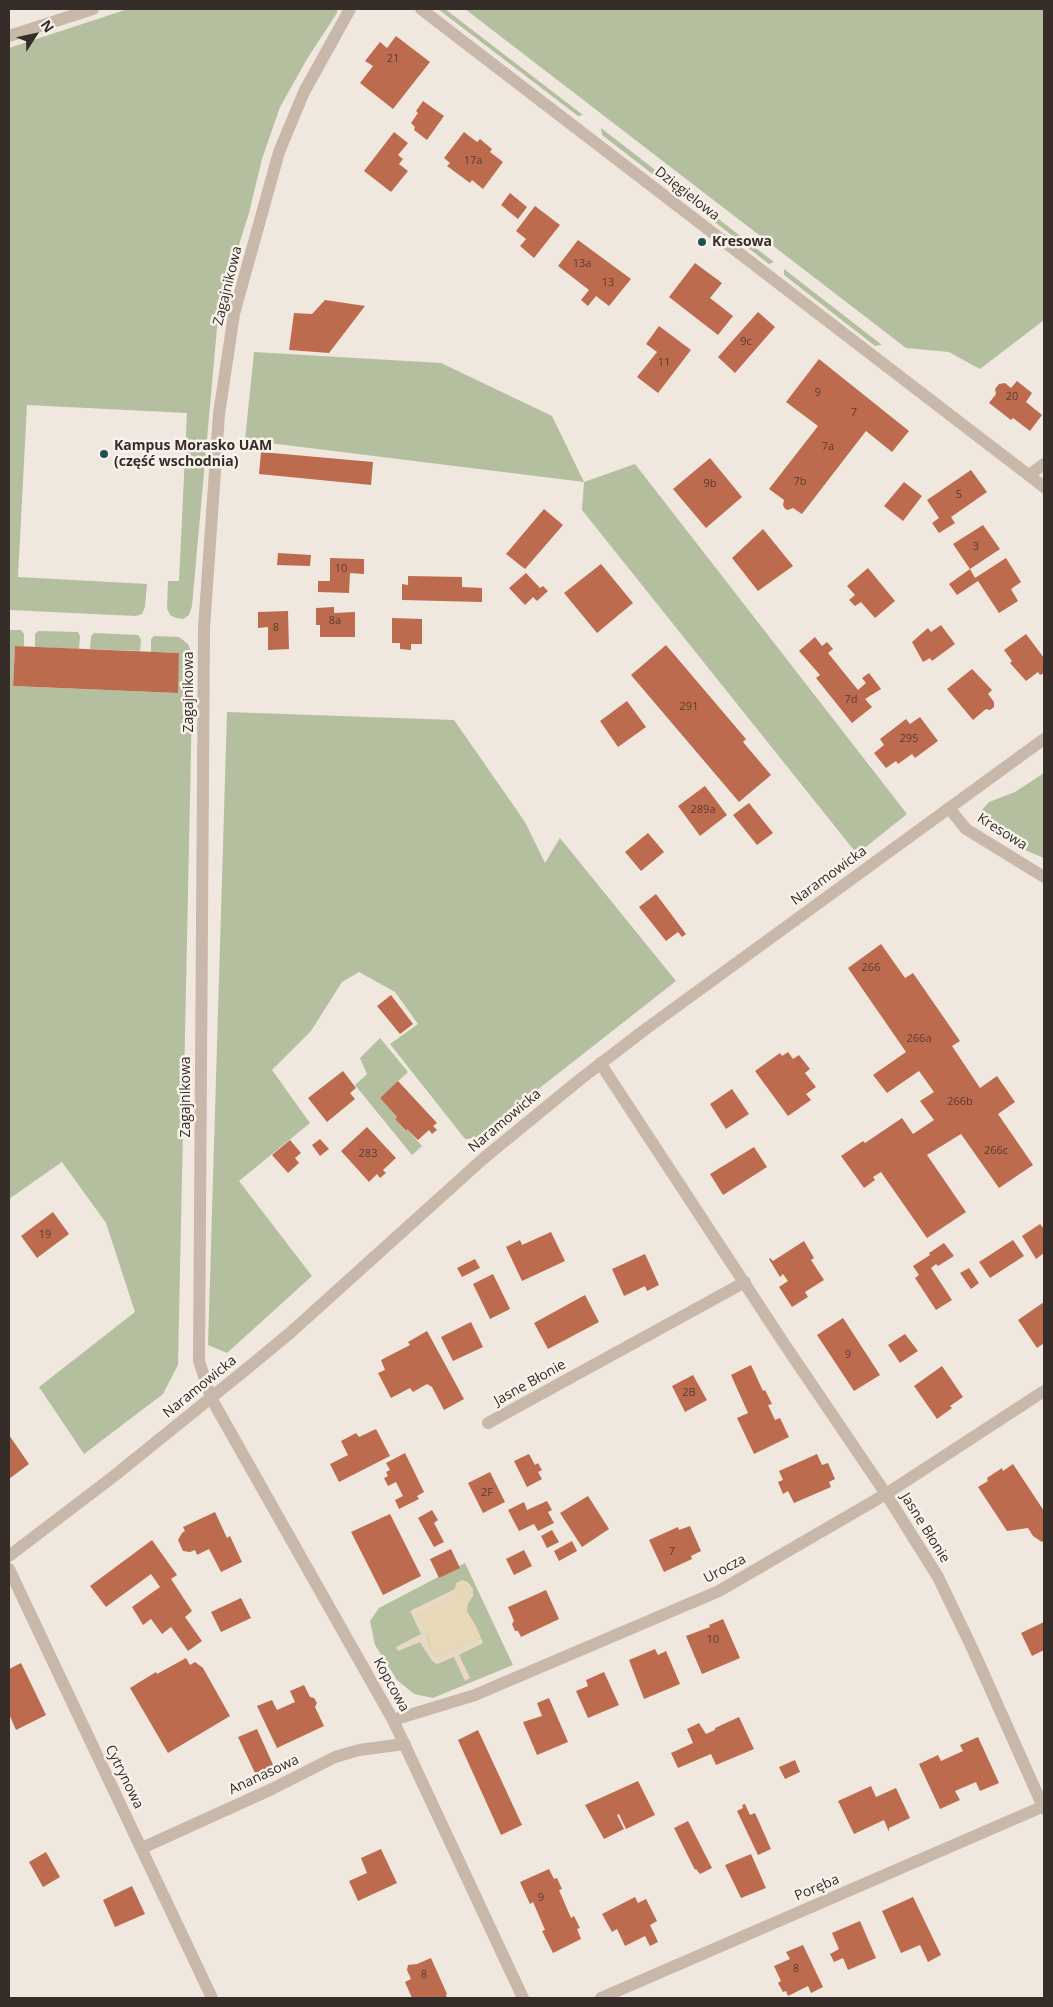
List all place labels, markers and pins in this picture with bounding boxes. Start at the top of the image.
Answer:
place label: Kresowa [712,234,772,250]
marker: Kresowa [696,236,708,248]
place label: Kampus Morasko UAM (część wschodnia) [114,438,272,471]
marker: Kampus Morasko UAM (część wschodnia) [98,448,110,460]

